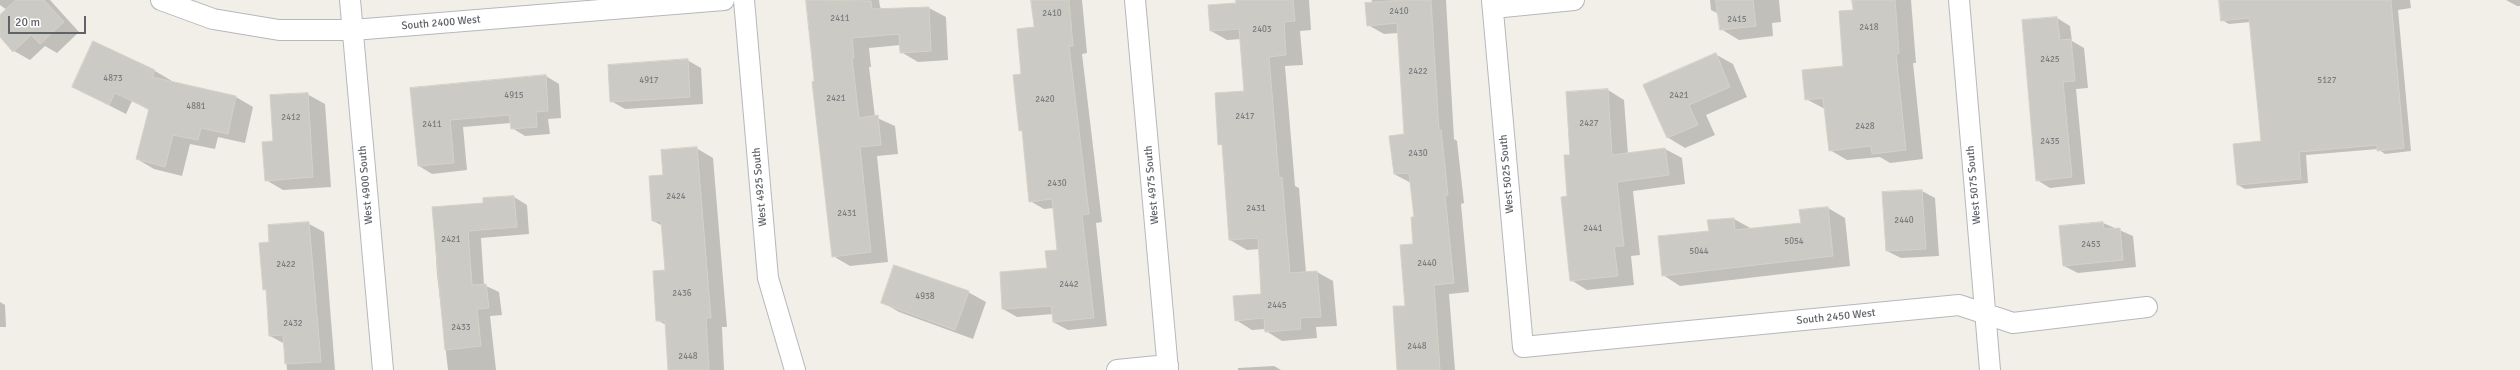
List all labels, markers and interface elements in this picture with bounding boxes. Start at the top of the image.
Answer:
house number: 2410 [1389,7,1409,17]
scale bar [10,8,88,34]
house number: 2410 [1042,9,1062,19]
street label: South 2400 West [401,13,481,33]
house number: 2411 [830,14,850,24]
text: 20 m [15,15,40,30]
house number: 2415 [1727,15,1747,25]
house number: 2418 [1859,23,1879,33]
house number: 2403 [1252,25,1272,35]
house number: 2425 [2040,55,2060,65]
house number: 2422 [1408,67,1428,77]
house number: 4873 [103,74,123,84]
house number: 4917 [639,76,659,86]
house number: 5127 [2317,76,2337,86]
house number: 4915 [504,91,524,101]
house number: 2421 [1669,91,1689,101]
house number: 2421 [826,94,846,104]
house number: 2420 [1035,95,1055,105]
house number: 4881 [186,102,206,112]
house number: 2417 [1235,112,1255,122]
house number: 2412 [281,113,301,123]
house number: 2427 [1579,119,1599,129]
house number: 2411 [422,120,442,130]
house number: 2428 [1855,122,1875,132]
street label: West 5025 South [1497,134,1517,214]
house number: 2435 [2040,137,2060,147]
street label: West 4900 South [356,145,376,225]
street label: West 4975 South [1142,145,1162,225]
street label: West 5075 South [1964,145,1984,225]
street label: West 4925 South [750,147,770,227]
house number: 2430 [1408,149,1428,159]
house number: 2430 [1047,179,1067,189]
house number: 2424 [666,192,686,202]
house number: 2431 [1246,204,1266,214]
house number: 2431 [837,209,857,219]
house number: 2440 [1894,216,1914,226]
house number: 2441 [1583,224,1603,234]
house number: 2421 [441,235,461,245]
house number: 5054 [1784,237,1804,247]
house number: 2453 [2081,240,2101,250]
house number: 5044 [1689,247,1709,257]
house number: 2440 [1417,259,1437,269]
house number: 2422 [276,260,296,270]
house number: 2442 [1059,280,1079,290]
house number: 2436 [672,289,692,299]
house number: 4938 [915,292,935,302]
house number: 2445 [1267,301,1287,311]
street label: South 2450 West [1796,306,1876,328]
house number: 2432 [283,319,303,329]
house number: 2433 [451,323,471,333]
house number: 2448 [1407,342,1427,352]
house number: 2448 [678,352,698,362]

